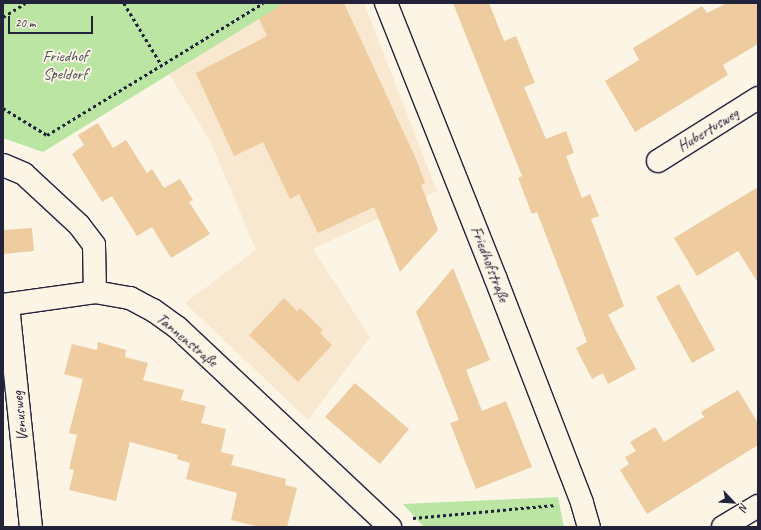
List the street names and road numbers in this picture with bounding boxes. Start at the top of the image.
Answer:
street label: Hubertusweg [674,104,742,156]
street label: Friedhofstraße [467,223,513,305]
street label: Tannenstraße [152,309,222,371]
street label: Venusweg [8,390,32,442]

